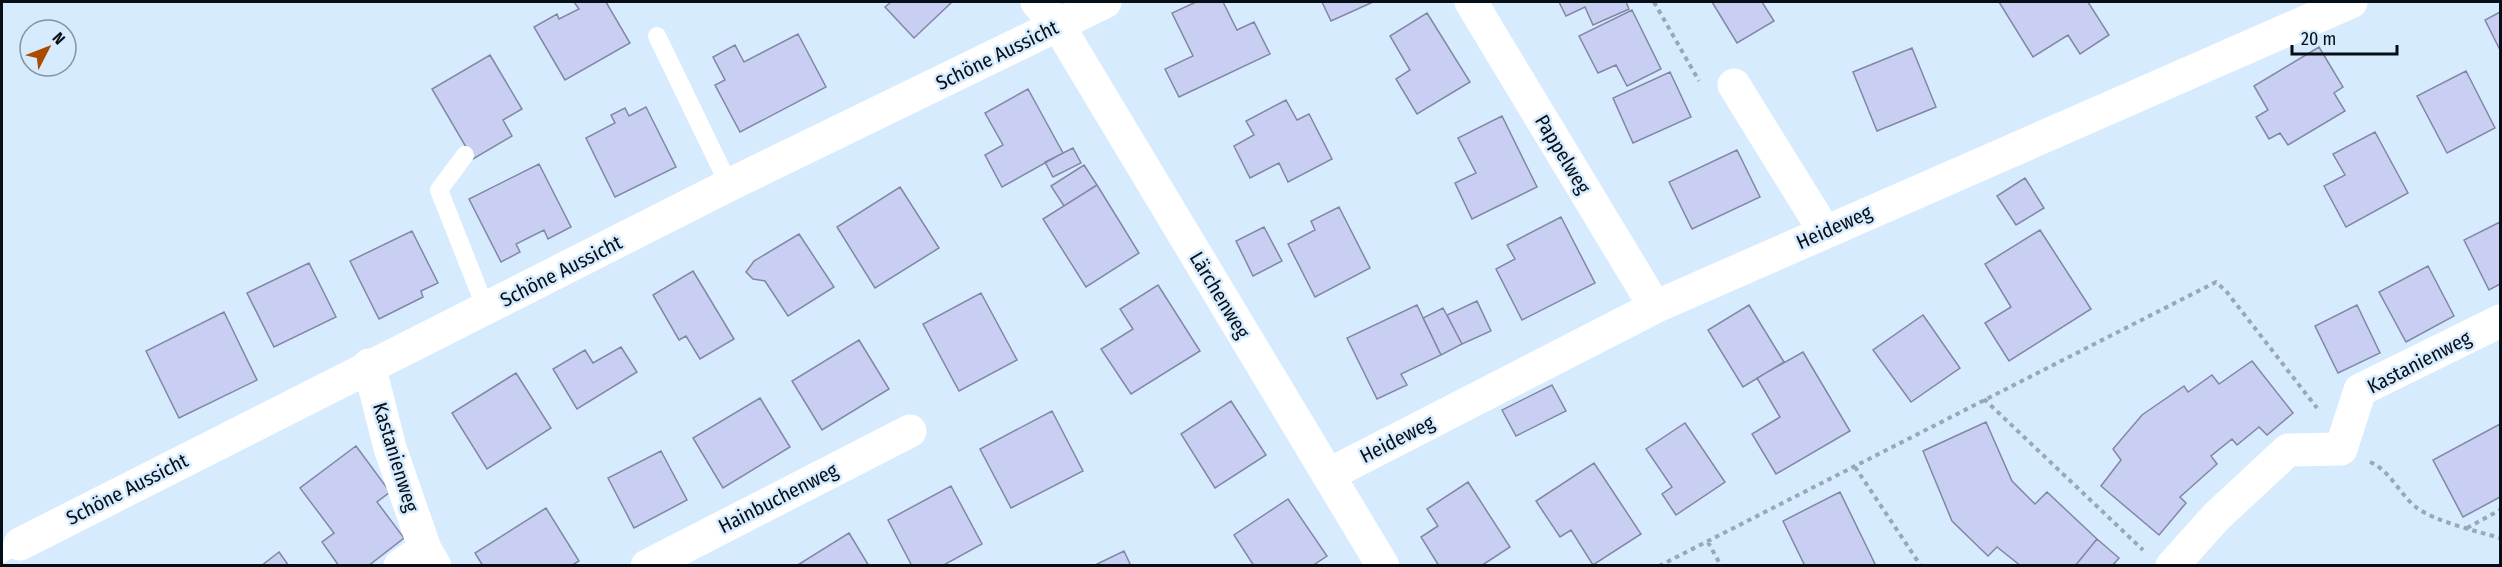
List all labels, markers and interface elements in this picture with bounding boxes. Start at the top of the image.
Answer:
street label: Schöne Aussicht [932,15,1063,95]
north arrow [18,18,78,78]
scale bar [2292,18,2397,56]
text: N [49,28,69,48]
text: 20 m [2301,28,2336,50]
street label: Pappelweg [1530,110,1596,198]
street label: Heideweg [1793,200,1876,254]
street label: Schöne Aussicht [496,230,626,312]
street label: Lärchenweg [1185,247,1256,343]
street label: Kastanienweg [2363,325,2475,398]
street label: Kastanienweg [368,399,424,515]
street label: Heideweg [1356,410,1439,468]
street label: Schöne Aussicht [62,448,192,530]
street label: Hainbuchenweg [714,457,842,538]

